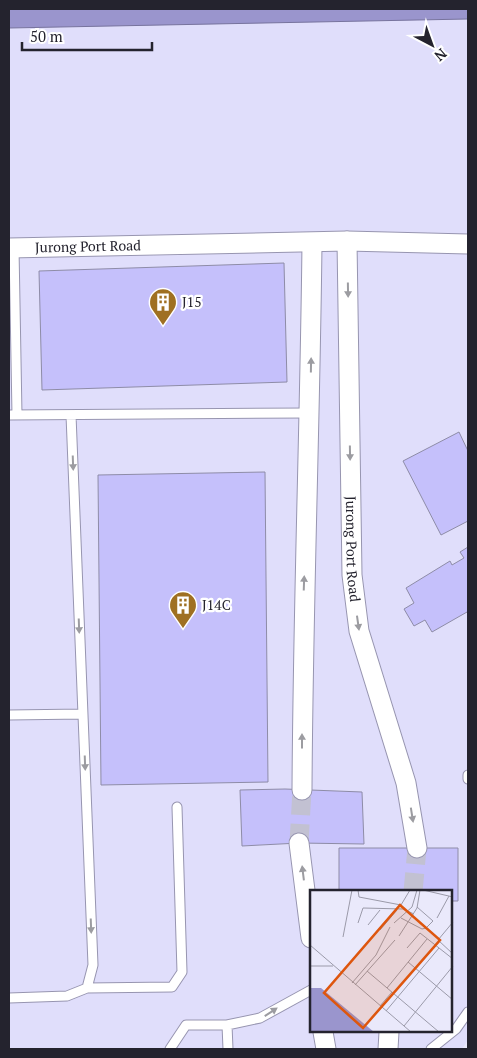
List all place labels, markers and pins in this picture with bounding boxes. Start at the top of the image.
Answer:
building icon: J15 [148,287,178,326]
place label: J15 [182,292,202,311]
building icon: J14C [168,590,198,629]
place label: J14C [202,595,231,614]

